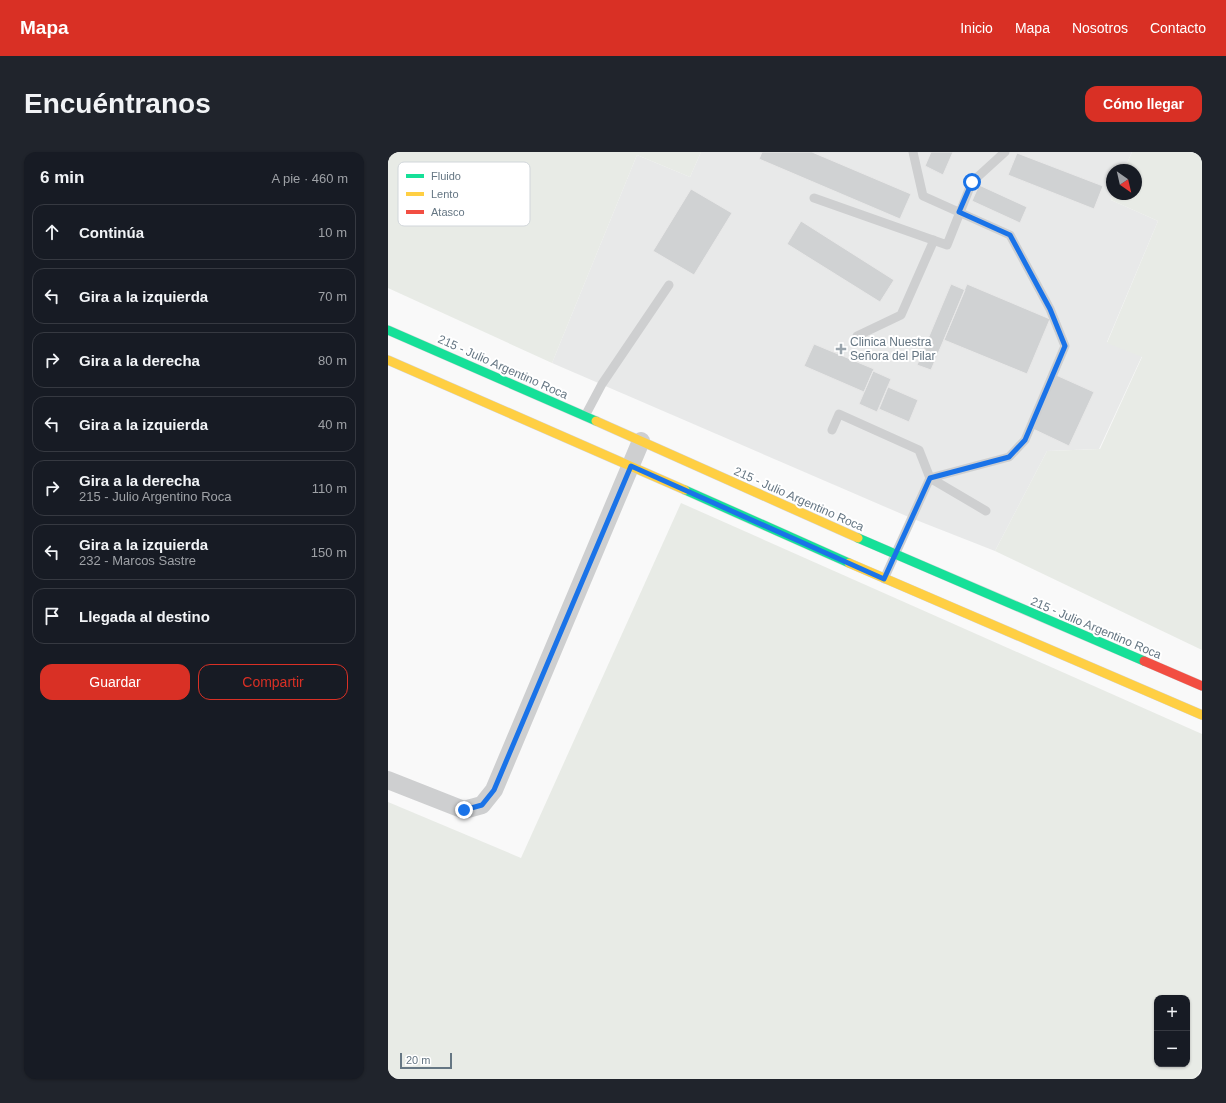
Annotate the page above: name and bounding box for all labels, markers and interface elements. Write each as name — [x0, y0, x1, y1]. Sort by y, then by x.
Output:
text: Mapa — [20, 17, 69, 38]
text: Inicio — [960, 20, 993, 36]
text: Mapa — [1015, 20, 1050, 36]
text: Nosotros — [1072, 20, 1128, 36]
text: Contacto — [1150, 20, 1206, 36]
button: Cómo llegar — [1085, 86, 1202, 122]
text: Encuéntranos — [24, 88, 211, 119]
legend — [398, 162, 530, 226]
north arrow — [1106, 164, 1142, 200]
text: 6 min — [40, 168, 84, 187]
text: Fluido — [431, 170, 461, 182]
text: A pie · 460 m — [271, 171, 348, 186]
route start — [963, 173, 981, 191]
text: Lento — [431, 188, 459, 200]
text: Atasco — [431, 206, 465, 218]
icon: ahead — [41, 221, 63, 243]
text: Continúa — [79, 224, 144, 241]
text: 10 m — [318, 225, 347, 240]
icon: left — [41, 285, 63, 307]
text: Gira a la izquierda — [79, 288, 208, 305]
text: 70 m — [318, 289, 347, 304]
street label: 215 - Julio Argentino Roca — [436, 332, 570, 402]
place label: Clinica Nuestra Señora del Pilar — [850, 335, 935, 363]
marker: Clinica Nuestra Señora del Pilar — [835, 343, 847, 355]
icon: right — [41, 349, 63, 371]
text: Gira a la derecha — [79, 352, 200, 369]
text: 80 m — [318, 353, 347, 368]
icon: left — [41, 413, 63, 435]
text: Gira a la izquierda — [79, 416, 208, 433]
text: 40 m — [318, 417, 347, 432]
street label: 215 - Julio Argentino Roca — [732, 464, 866, 534]
text: Gira a la derecha — [79, 472, 200, 489]
icon: right — [41, 477, 63, 499]
text: 110 m — [312, 481, 347, 496]
text: 215 - Julio Argentino Roca — [79, 489, 231, 504]
text: Gira a la izquierda — [79, 536, 208, 553]
icon: left — [41, 541, 63, 563]
text: 150 m — [311, 545, 347, 560]
text: 232 - Marcos Sastre — [79, 553, 196, 568]
street label: 215 - Julio Argentino Roca — [1028, 594, 1164, 662]
icon: arrive — [41, 605, 63, 627]
text: Llegada al destino — [79, 608, 210, 625]
button: Guardar — [40, 664, 190, 700]
button: Compartir — [198, 664, 348, 700]
route end — [455, 801, 473, 819]
map controls — [1154, 995, 1190, 1067]
button: + — [1154, 995, 1190, 1031]
button: − — [1154, 1031, 1190, 1067]
scale bar — [400, 1051, 452, 1070]
text: 20 m — [406, 1054, 430, 1066]

